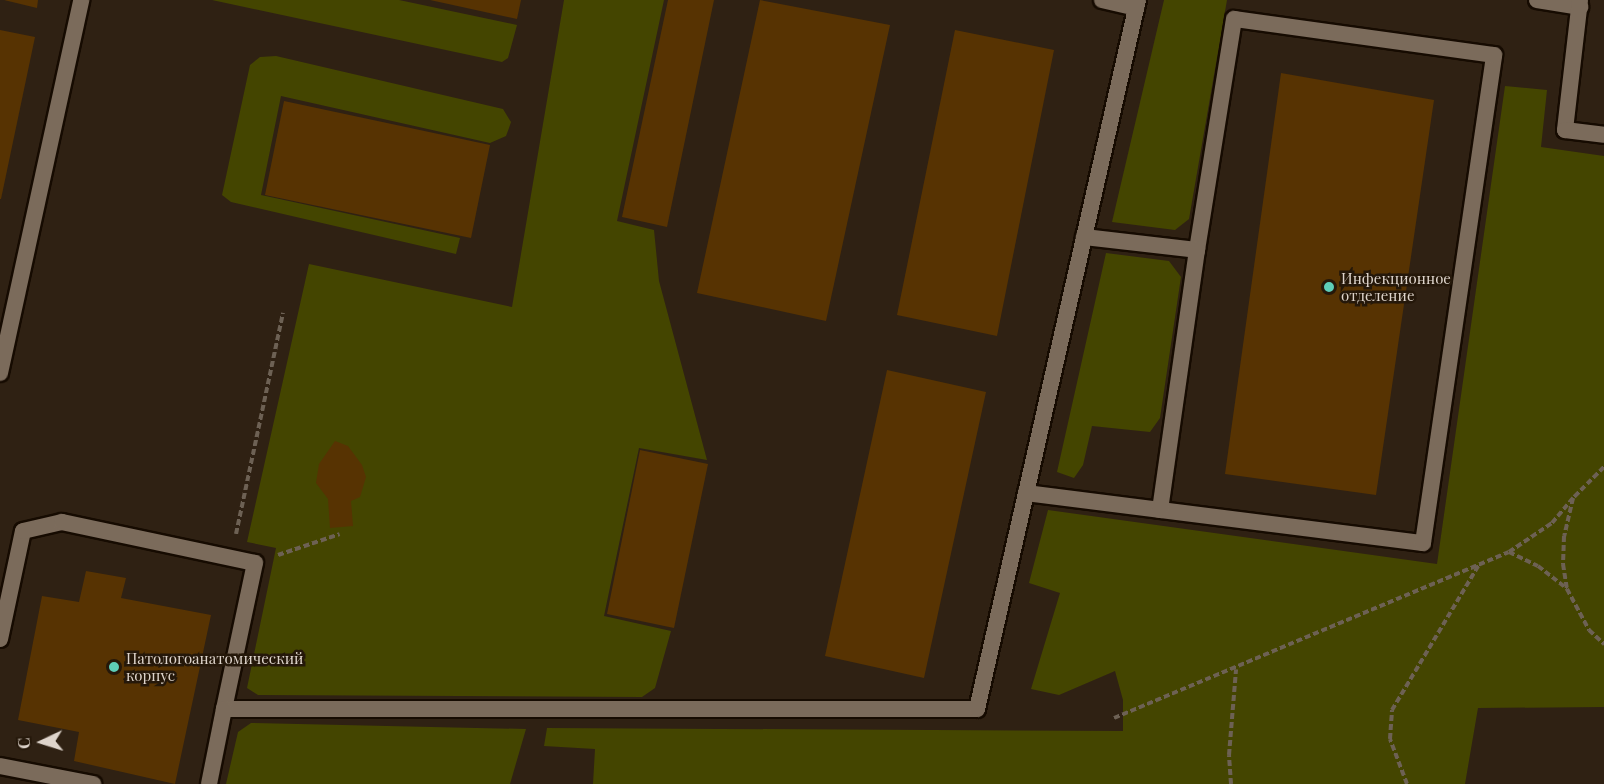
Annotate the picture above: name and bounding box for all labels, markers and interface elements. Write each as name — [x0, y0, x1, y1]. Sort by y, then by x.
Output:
place label: Инфекционное отделение — [1341, 269, 1451, 304]
marker: Инфекционное отделение — [1322, 280, 1336, 294]
place label: Патологоанатомический корпус — [126, 649, 303, 684]
marker: Патологоанатомический корпус — [107, 660, 121, 674]
north arrow — [12, 712, 72, 772]
text: С — [13, 737, 34, 750]

